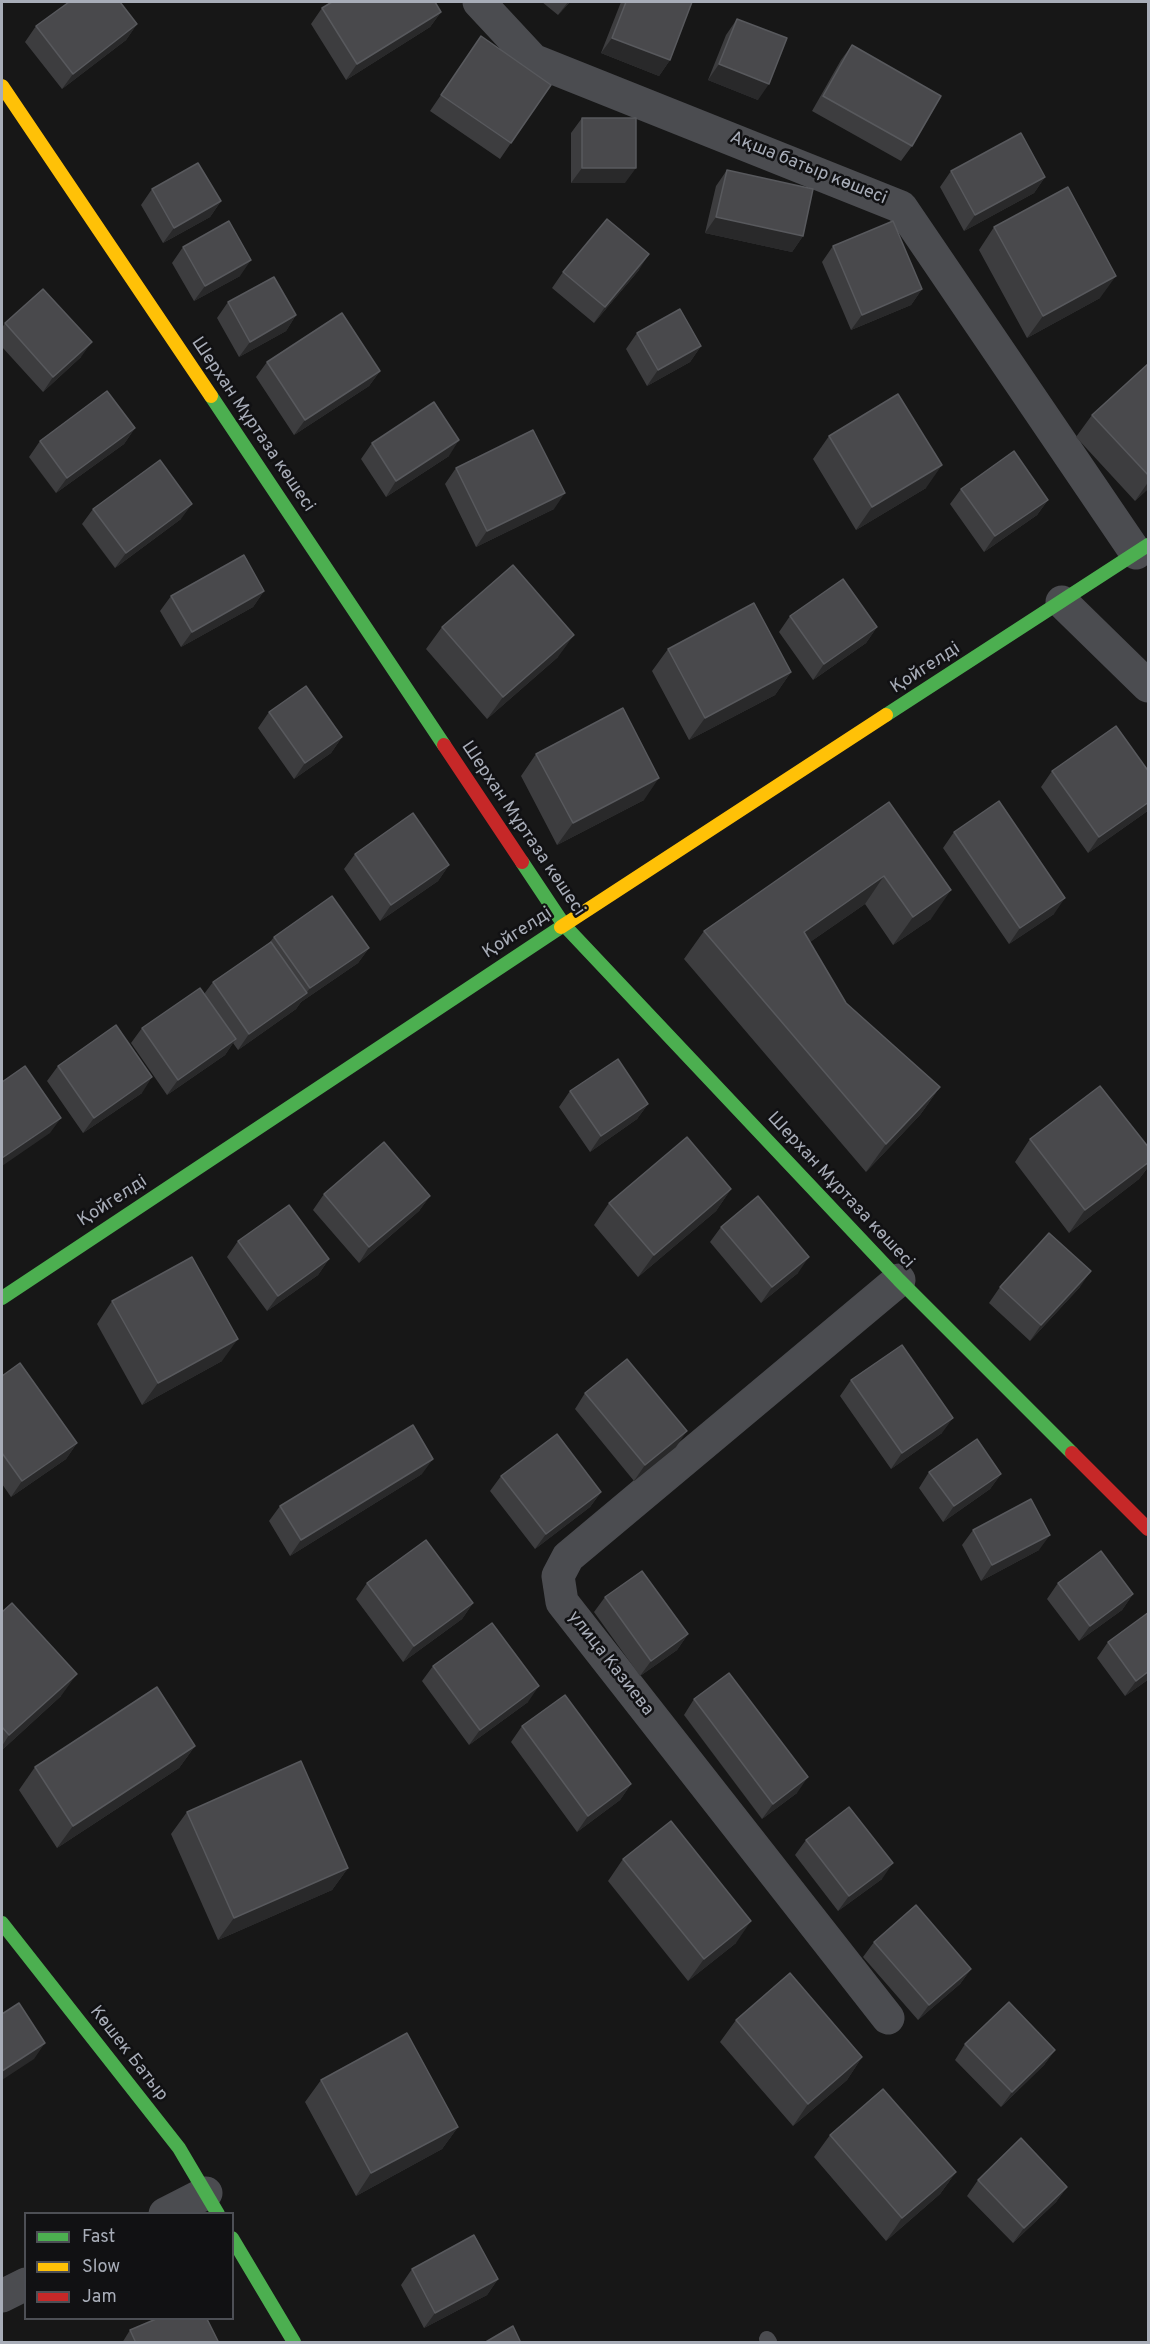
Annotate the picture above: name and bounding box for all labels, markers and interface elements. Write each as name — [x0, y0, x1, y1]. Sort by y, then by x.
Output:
street label: Ақша батыр көшесі — [726, 128, 890, 210]
street label: Шерхан Мұртаза көшесі — [185, 334, 319, 516]
street label: Қойгелді — [887, 639, 965, 699]
street label: Шерхан Мұртаза көшесі — [455, 738, 589, 920]
street label: Қойгелді — [479, 904, 557, 964]
street label: Шерхан Мұртаза көшесі — [762, 1108, 918, 1274]
street label: Қойгелді — [74, 1172, 152, 1232]
street label: улица Казиева — [562, 1607, 658, 1721]
street label: Көшек Батыр — [84, 2002, 172, 2106]
legend — [24, 2212, 234, 2320]
text: Fast — [82, 2226, 115, 2249]
text: Slow — [82, 2256, 120, 2279]
text: Jam — [82, 2286, 117, 2309]

